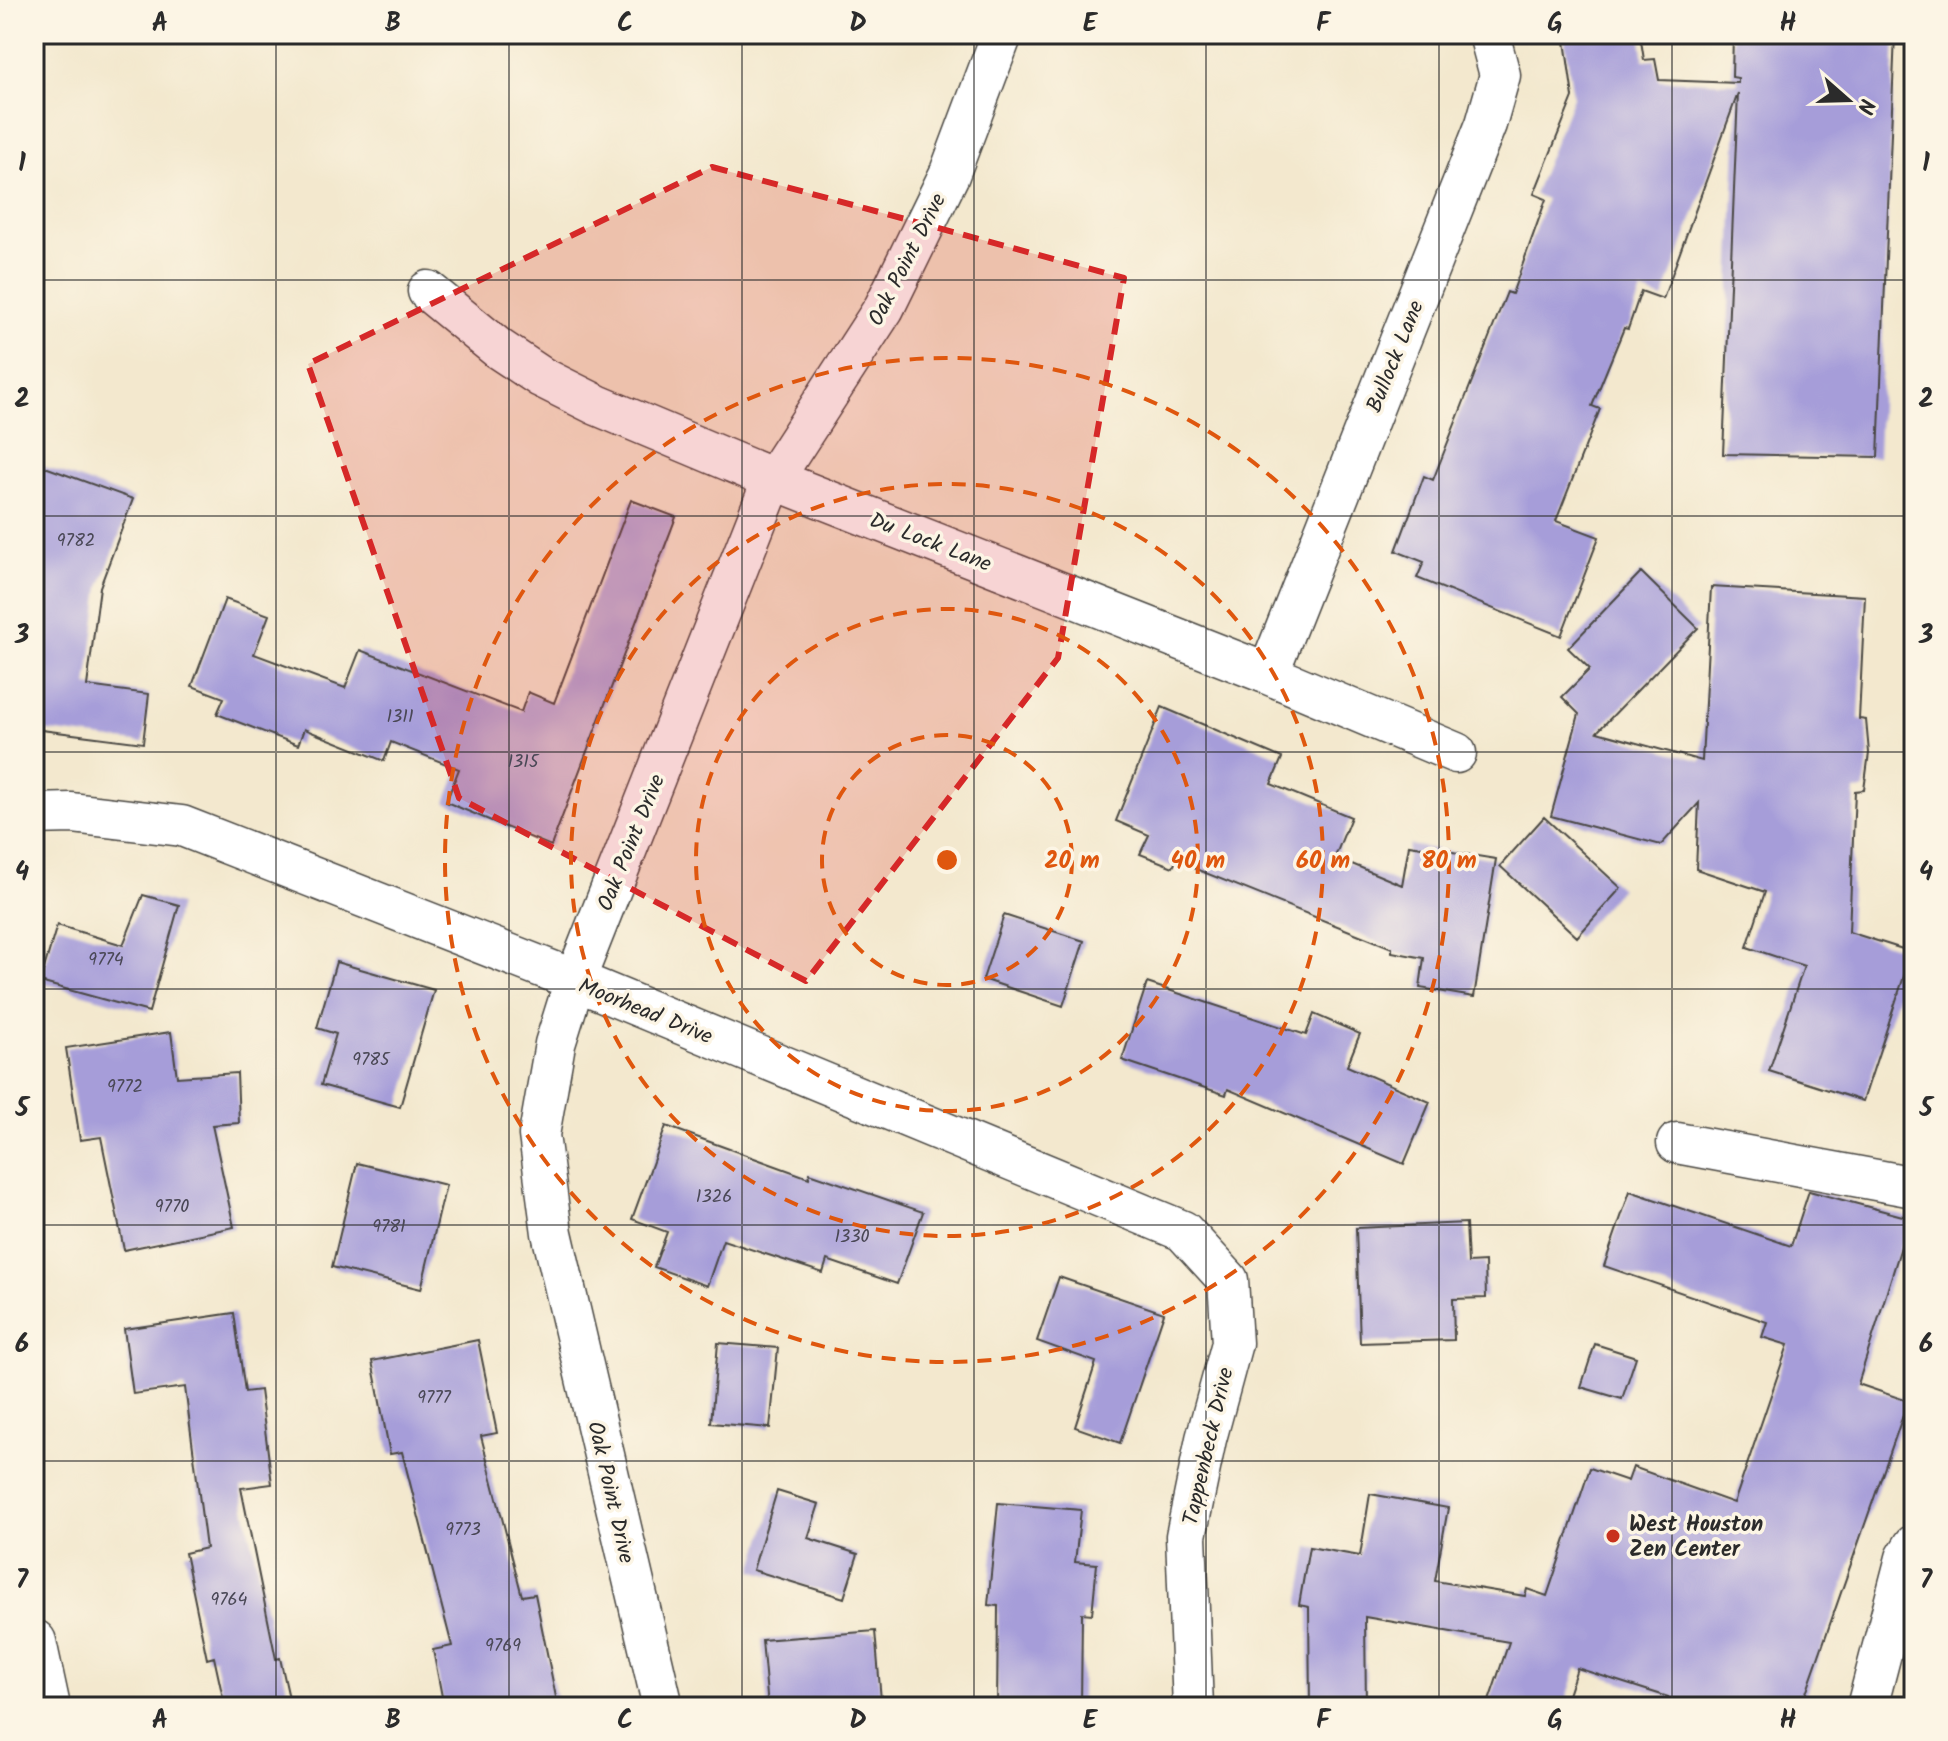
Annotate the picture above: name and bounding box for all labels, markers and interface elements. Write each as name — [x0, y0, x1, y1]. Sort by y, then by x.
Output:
text: A — [152, 3, 168, 45]
text: B — [385, 3, 401, 45]
text: C — [617, 3, 633, 45]
text: D — [849, 3, 867, 45]
text: E — [1083, 3, 1099, 45]
text: F — [1316, 3, 1332, 45]
text: G — [1547, 3, 1563, 45]
text: H — [1780, 3, 1797, 45]
north arrow — [1808, 60, 1888, 140]
text: N — [1846, 93, 1883, 119]
text: 1 — [18, 143, 26, 185]
text: 1 — [1922, 143, 1930, 185]
street label: Oak Point Drive — [860, 187, 957, 333]
street label: Bullock Lane — [1358, 295, 1435, 418]
text: 2 — [14, 379, 30, 421]
text: 2 — [1918, 379, 1934, 421]
street label: Du Lock Lane — [864, 504, 996, 583]
house number: 9782 — [57, 527, 95, 556]
text: 3 — [14, 615, 29, 657]
text: 3 — [1918, 615, 1933, 657]
house number: 1311 — [386, 703, 414, 732]
house number: 1315 — [507, 748, 540, 777]
street label: Oak Point Drive — [589, 769, 676, 917]
text: 20 m — [1044, 842, 1100, 881]
text: 40 m — [1171, 842, 1225, 881]
text: 60 m — [1296, 842, 1350, 881]
text: 80 m — [1421, 842, 1477, 881]
centre of rings — [933, 846, 961, 874]
text: 4 — [15, 852, 29, 894]
text: 4 — [1919, 852, 1933, 894]
house number: 9774 — [88, 946, 124, 975]
street label: Moorhead Drive — [573, 969, 718, 1055]
house number: 9785 — [352, 1046, 391, 1075]
house number: 9772 — [107, 1073, 143, 1102]
text: 5 — [14, 1088, 30, 1130]
text: 5 — [1918, 1088, 1934, 1130]
house number: 1326 — [696, 1183, 732, 1212]
house number: 9770 — [155, 1193, 189, 1222]
house number: 9781 — [372, 1213, 406, 1242]
house number: 1330 — [834, 1223, 870, 1252]
text: 6 — [15, 1324, 29, 1366]
text: 6 — [1919, 1324, 1933, 1366]
street label: Tappenbeck Drive — [1174, 1364, 1245, 1529]
house number: 9777 — [417, 1384, 452, 1413]
street label: Oak Point Drive — [576, 1418, 643, 1567]
place label: West Houston Zen Center — [1629, 1508, 1763, 1568]
house number: 9773 — [445, 1516, 481, 1545]
marker: West Houston Zen Center — [1604, 1527, 1622, 1545]
text: 7 — [16, 1560, 29, 1602]
text: 7 — [1920, 1560, 1933, 1602]
house number: 9764 — [210, 1586, 248, 1615]
house number: 9769 — [485, 1632, 521, 1661]
text: A — [152, 1700, 168, 1741]
text: B — [385, 1700, 401, 1741]
text: C — [617, 1700, 633, 1741]
text: D — [849, 1700, 867, 1741]
text: E — [1083, 1700, 1099, 1741]
text: F — [1316, 1700, 1332, 1741]
text: G — [1547, 1700, 1563, 1741]
text: H — [1780, 1700, 1797, 1741]

